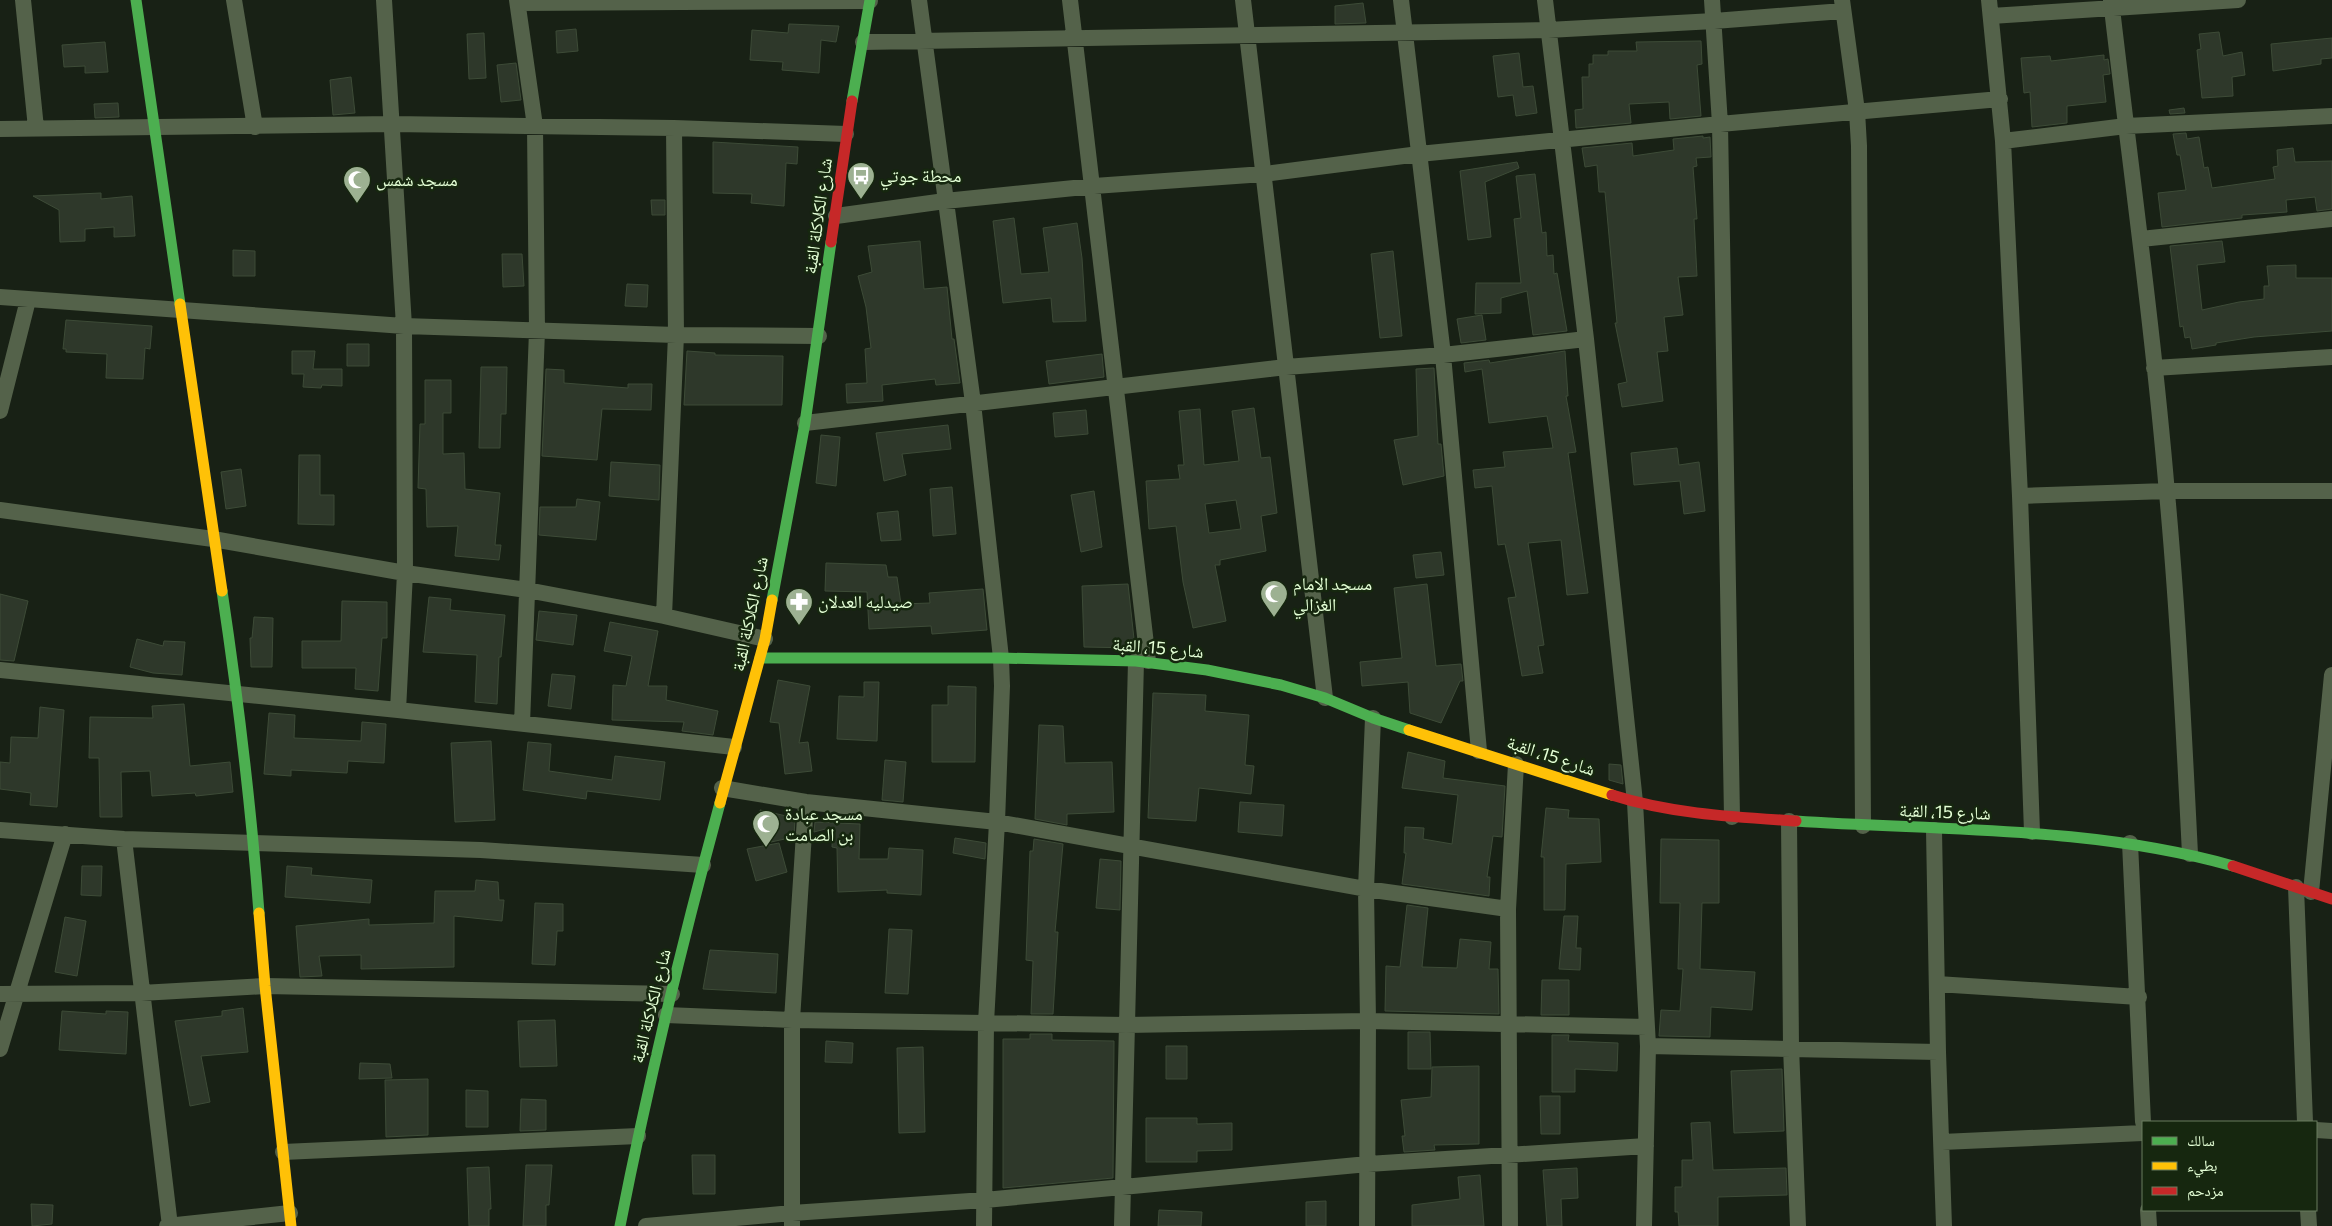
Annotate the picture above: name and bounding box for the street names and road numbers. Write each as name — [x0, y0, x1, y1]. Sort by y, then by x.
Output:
street label: شارع الكلاكلة القبة — [798, 156, 837, 275]
street label: شارع الكلاكلة القبة — [726, 554, 773, 673]
street label: شارع 15، القبة — [1111, 632, 1205, 663]
street label: شارع 15، القبة — [1504, 730, 1598, 781]
street label: شارع 15، القبة — [1899, 798, 1991, 825]
street label: شارع الكلاكلة القبة — [625, 946, 676, 1065]

